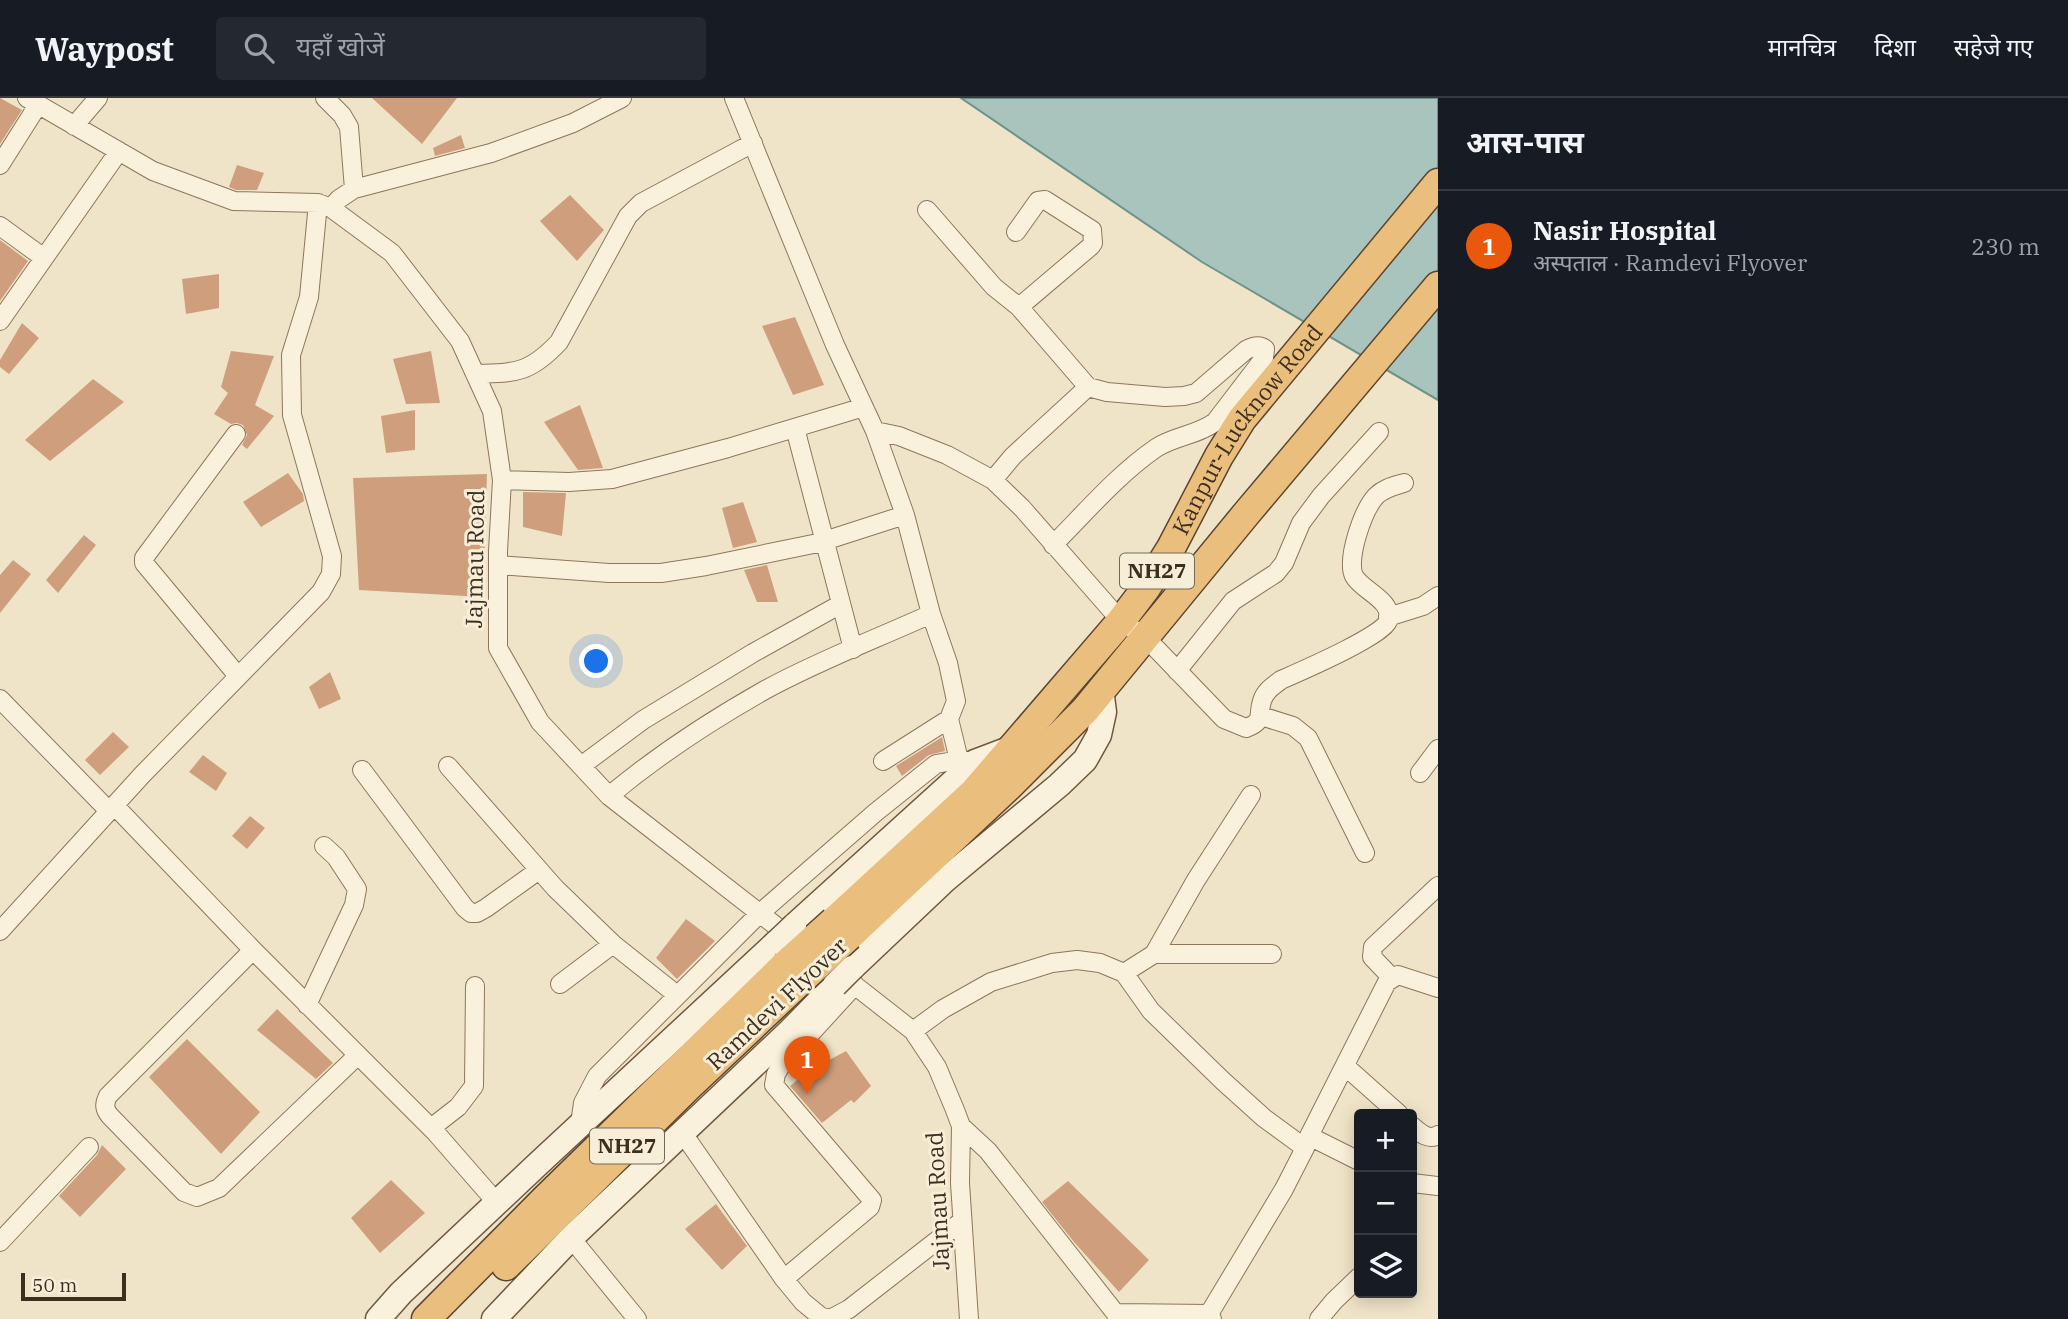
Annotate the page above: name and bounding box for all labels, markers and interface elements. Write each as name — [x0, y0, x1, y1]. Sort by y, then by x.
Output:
search box — [216, 17, 706, 80]
text: Waypost — [35, 27, 174, 70]
icon: search — [240, 29, 278, 67]
text: यहाँ खोजें — [296, 29, 385, 63]
text: मानचित्र — [1768, 31, 1836, 63]
text: दिशा — [1874, 31, 1916, 63]
text: सहेजे गए — [1954, 31, 2033, 63]
text: आस-पास — [1466, 122, 1584, 161]
text: Nasir Hospital — [1533, 213, 1717, 247]
text: 1 — [1482, 231, 1496, 261]
text: 230 m — [1971, 231, 2040, 261]
text: अस्पताल · Ramdevi Flyover — [1533, 247, 1807, 277]
street label: Kanpur-Lucknow Road — [1165, 317, 1329, 539]
street label: Jajmau Road — [458, 489, 490, 629]
road number: NH27 — [1120, 554, 1194, 588]
your location — [579, 644, 613, 678]
street label: Ramdevi Flyover — [700, 930, 853, 1076]
pin: 1 — [784, 1036, 830, 1094]
map controls — [1354, 1109, 1417, 1298]
button: + — [1354, 1109, 1417, 1172]
road number: NH27 — [590, 1128, 664, 1164]
street label: Jajmau Road — [918, 1131, 956, 1271]
button: − — [1354, 1172, 1417, 1235]
button: layers — [1354, 1235, 1417, 1298]
scale bar — [21, 1270, 126, 1302]
text: 50 m — [32, 1273, 77, 1297]

